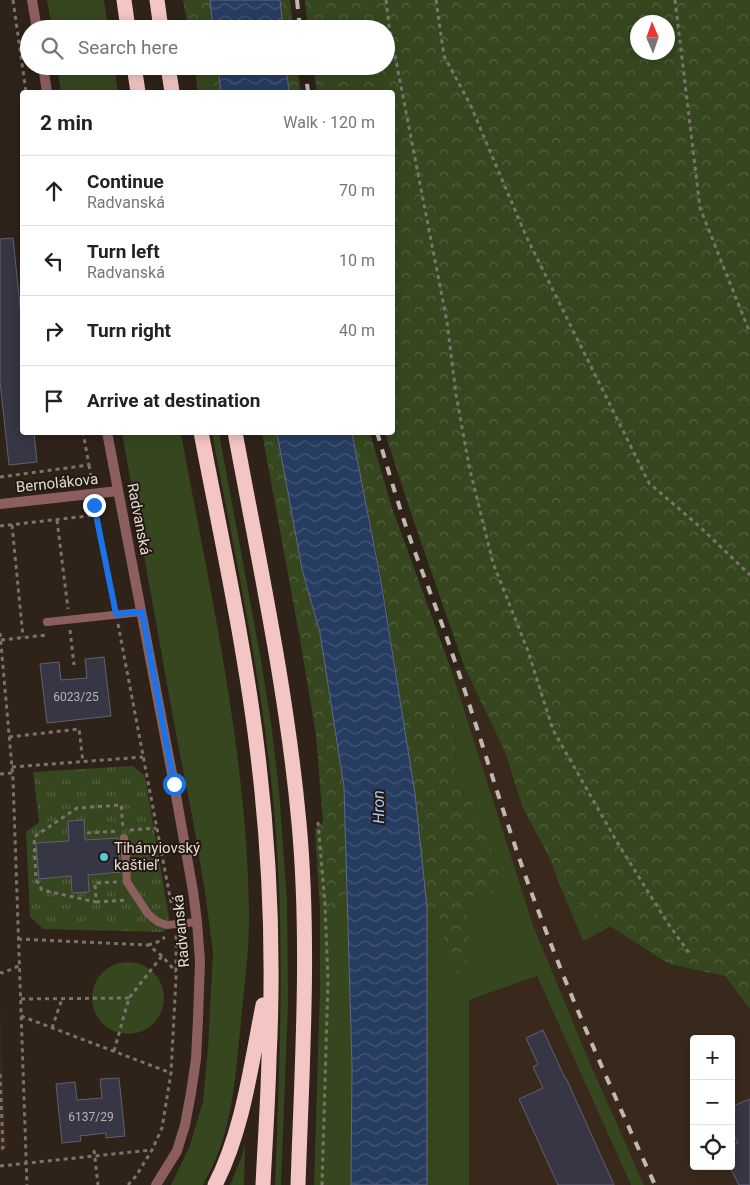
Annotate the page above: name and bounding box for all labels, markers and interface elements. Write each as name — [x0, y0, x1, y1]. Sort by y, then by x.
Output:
north arrow — [630, 15, 675, 60]
search box — [20, 20, 395, 75]
icon: search — [38, 34, 66, 62]
text: Search here — [78, 36, 178, 59]
text: 2 min — [40, 111, 93, 135]
text: Walk · 120 m — [283, 113, 375, 132]
text: Continue — [87, 170, 164, 193]
icon: ahead — [40, 177, 68, 205]
text: 70 m — [339, 181, 375, 200]
text: Radvanská — [87, 193, 165, 212]
text: Turn left — [87, 240, 160, 263]
icon: left — [40, 247, 68, 275]
text: 10 m — [339, 251, 375, 270]
text: Radvanská — [87, 263, 165, 282]
icon: right — [40, 317, 68, 345]
text: Turn right — [87, 319, 171, 342]
text: 40 m — [339, 321, 375, 340]
icon: arrive — [40, 387, 68, 415]
text: Arrive at destination — [87, 389, 260, 412]
street label: Bernolákova — [15, 470, 99, 496]
street label: Radvanská — [123, 481, 155, 557]
route end — [83, 494, 106, 517]
house number: 6023/25 — [53, 690, 99, 704]
route start — [163, 773, 186, 796]
water label: Hron — [369, 790, 388, 824]
place label: Tihányiovský kaštieľ — [114, 839, 200, 874]
marker: Tihányiovský kaštieľ — [98, 851, 110, 863]
street label: Radvanská — [169, 894, 193, 968]
map controls — [690, 1035, 735, 1170]
button: + — [690, 1035, 735, 1080]
button: − — [690, 1080, 735, 1125]
house number: 6137/29 — [68, 1110, 114, 1124]
button: locate — [690, 1125, 735, 1170]

